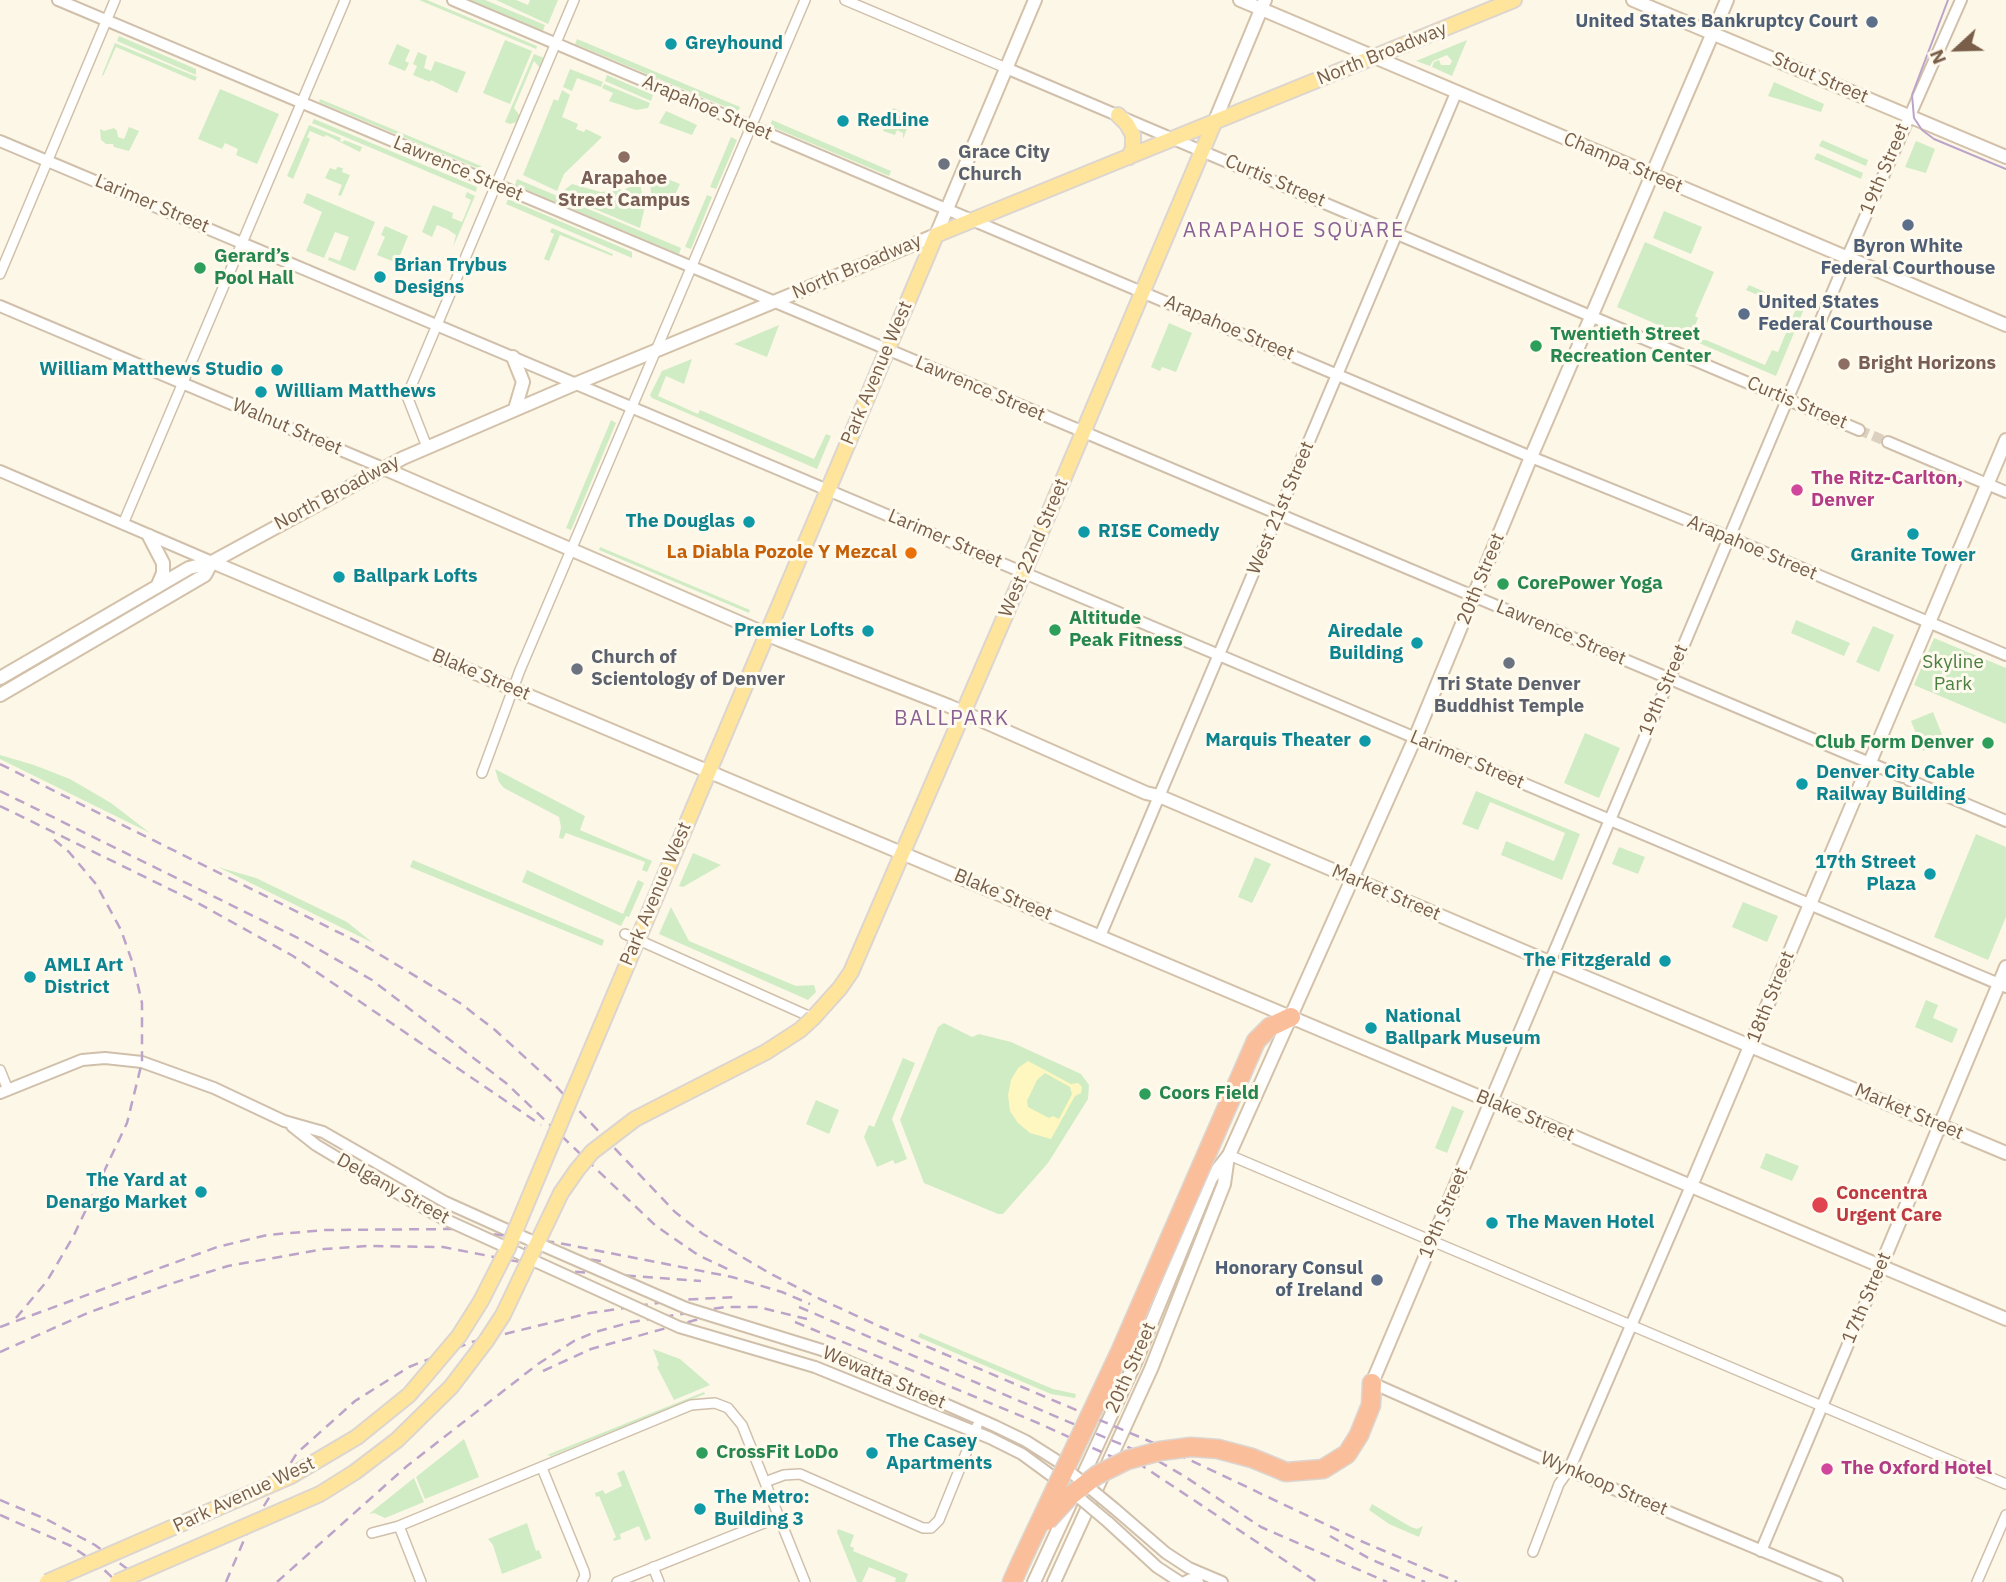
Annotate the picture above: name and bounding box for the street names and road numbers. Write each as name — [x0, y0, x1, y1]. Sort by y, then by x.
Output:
street label: North Broadway — [1314, 18, 1450, 90]
street label: Stout Street — [1768, 48, 1872, 108]
street label: Arapahoe Street — [639, 70, 775, 146]
street label: 19th Street — [1856, 120, 1914, 218]
street label: Champa Street — [1560, 128, 1686, 198]
street label: Lawrence Street — [390, 131, 526, 207]
street label: Curtis Street — [1221, 150, 1329, 212]
street label: Larimer Street — [91, 170, 213, 238]
street label: North Broadway — [789, 230, 925, 304]
street label: Arapahoe Street — [1161, 290, 1297, 366]
street label: Park Avenue West — [836, 298, 918, 448]
street label: Lawrence Street — [912, 351, 1048, 427]
street label: Curtis Street — [1743, 372, 1851, 434]
street label: Walnut Street — [229, 394, 345, 460]
street label: West 21st Street — [1243, 438, 1319, 578]
street label: North Broadway — [271, 451, 403, 535]
street label: West 22nd Street — [994, 475, 1074, 621]
street label: Larimer Street — [884, 505, 1006, 573]
street label: Arapahoe Street — [1684, 510, 1820, 586]
street label: 20th Street — [1452, 530, 1510, 628]
street label: Lawrence Street — [1493, 595, 1629, 671]
street label: 19th Street — [1635, 641, 1693, 739]
street label: Blake Street — [428, 644, 534, 706]
street label: Larimer Street — [1406, 726, 1528, 794]
street label: Park Avenue West — [615, 819, 697, 969]
street label: Market Street — [1328, 860, 1444, 926]
street label: Blake Street — [950, 864, 1056, 926]
street label: 18th Street — [1742, 948, 1800, 1046]
street label: Market Street — [1851, 1079, 1967, 1145]
street label: Blake Street — [1472, 1085, 1578, 1147]
street label: Delgany Street — [333, 1149, 453, 1229]
street label: 19th Street — [1415, 1164, 1473, 1262]
street label: 17th Street — [1838, 1249, 1896, 1347]
street label: 20th Street — [1101, 1319, 1161, 1417]
street label: Wewatta Street — [819, 1342, 949, 1414]
street label: Wynkoop Street — [1537, 1447, 1671, 1521]
street label: Park Avenue West — [170, 1452, 318, 1538]

